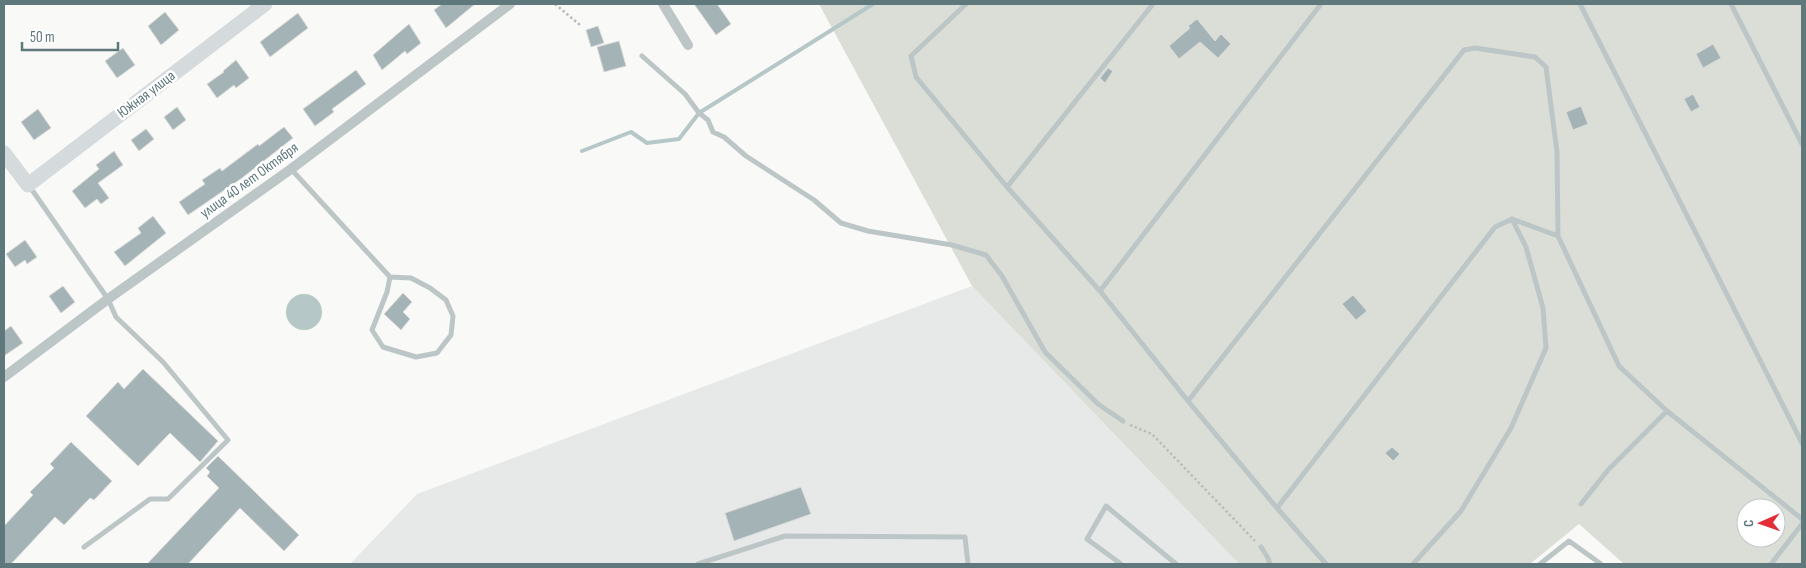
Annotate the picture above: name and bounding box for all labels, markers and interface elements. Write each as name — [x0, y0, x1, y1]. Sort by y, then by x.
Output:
scale bar — [22, 20, 119, 52]
text: 50 m — [30, 28, 55, 47]
street label: Южная улица — [114, 66, 179, 122]
street label: улица 40 лет Октября — [196, 138, 302, 223]
north arrow — [1736, 498, 1786, 548]
text: С — [1740, 520, 1757, 527]

